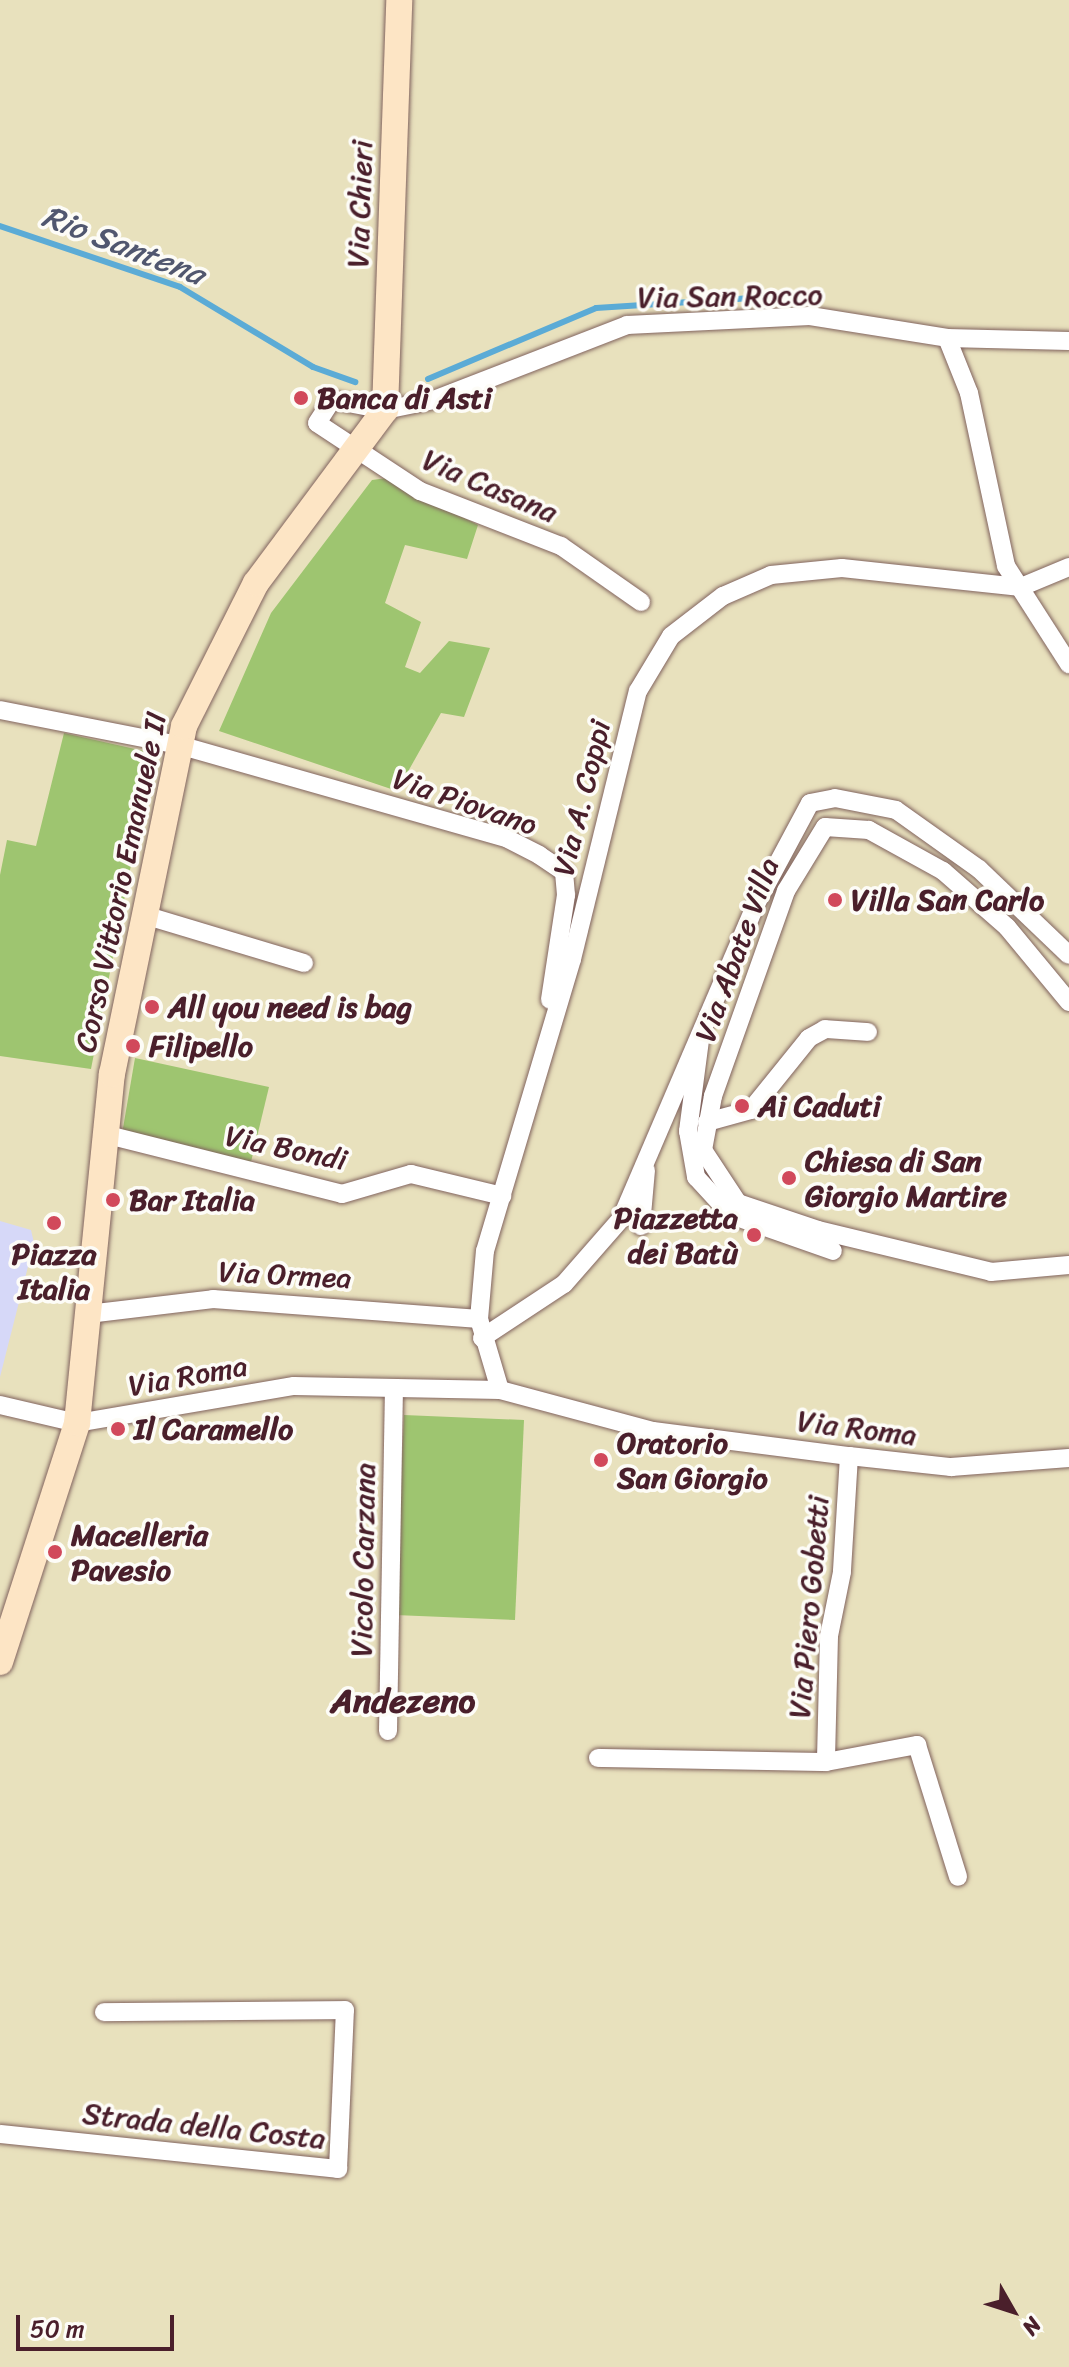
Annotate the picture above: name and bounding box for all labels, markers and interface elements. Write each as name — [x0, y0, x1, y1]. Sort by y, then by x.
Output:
street label: Via Chieri — [340, 140, 380, 268]
water label: Rio Santena — [37, 198, 209, 294]
street label: Via San Rocco — [637, 276, 823, 316]
place label: Banca di Asti — [317, 380, 492, 416]
marker: Banca di Asti — [292, 389, 310, 407]
street label: Via Casana — [417, 442, 563, 530]
street label: Corso Vittorio Emanuele II — [67, 708, 175, 1056]
street label: Via A. Coppi — [545, 716, 619, 880]
street label: Via Piovano — [388, 760, 542, 844]
street label: Via Abate Villa — [687, 852, 787, 1048]
place label: Villa San Carlo — [851, 882, 1045, 918]
marker: Villa San Carlo — [826, 891, 844, 909]
place label: All you need is bag — [168, 989, 414, 1025]
marker: All you need is bag — [143, 998, 161, 1016]
place label: Filipello — [149, 1028, 253, 1064]
marker: Filipello — [124, 1037, 142, 1055]
place label: Ai Caduti — [758, 1088, 881, 1124]
marker: Ai Caduti — [733, 1097, 751, 1115]
street label: Via Bondi — [222, 1118, 350, 1178]
place label: Chiesa di San Giorgio Martire — [805, 1143, 1006, 1214]
marker: Chiesa di San Giorgio Martire — [780, 1169, 798, 1187]
place label: Bar Italia — [129, 1182, 255, 1218]
marker: Bar Italia — [104, 1191, 122, 1209]
place label: Piazzetta dei Batù — [614, 1200, 738, 1270]
marker: Piazza Italia — [45, 1214, 63, 1232]
marker: Piazzetta dei Batù — [745, 1226, 763, 1244]
place label: Piazza Italia — [11, 1236, 97, 1306]
street label: Via Ormea — [217, 1254, 353, 1296]
street label: Via Roma — [126, 1348, 250, 1404]
street label: Via Roma — [795, 1403, 919, 1453]
place label: Il Caramello — [134, 1411, 293, 1447]
marker: Il Caramello — [109, 1420, 127, 1438]
place label: Oratorio San Giorgio — [617, 1425, 768, 1496]
marker: Oratorio San Giorgio — [592, 1451, 610, 1469]
street label: Vicolo Carzana — [343, 1463, 383, 1657]
street label: Via Piero Gobetti — [781, 1494, 837, 1720]
place label: Macelleria Pavesio — [71, 1517, 208, 1588]
marker: Macelleria Pavesio — [46, 1543, 64, 1561]
district label: Andezeno — [331, 1682, 475, 1722]
street label: Strada della Costa — [80, 2095, 328, 2157]
north arrow — [973, 2271, 1053, 2351]
scale bar — [20, 2299, 178, 2349]
text: 50 m — [30, 2308, 85, 2350]
text: N — [1012, 2308, 1052, 2345]

